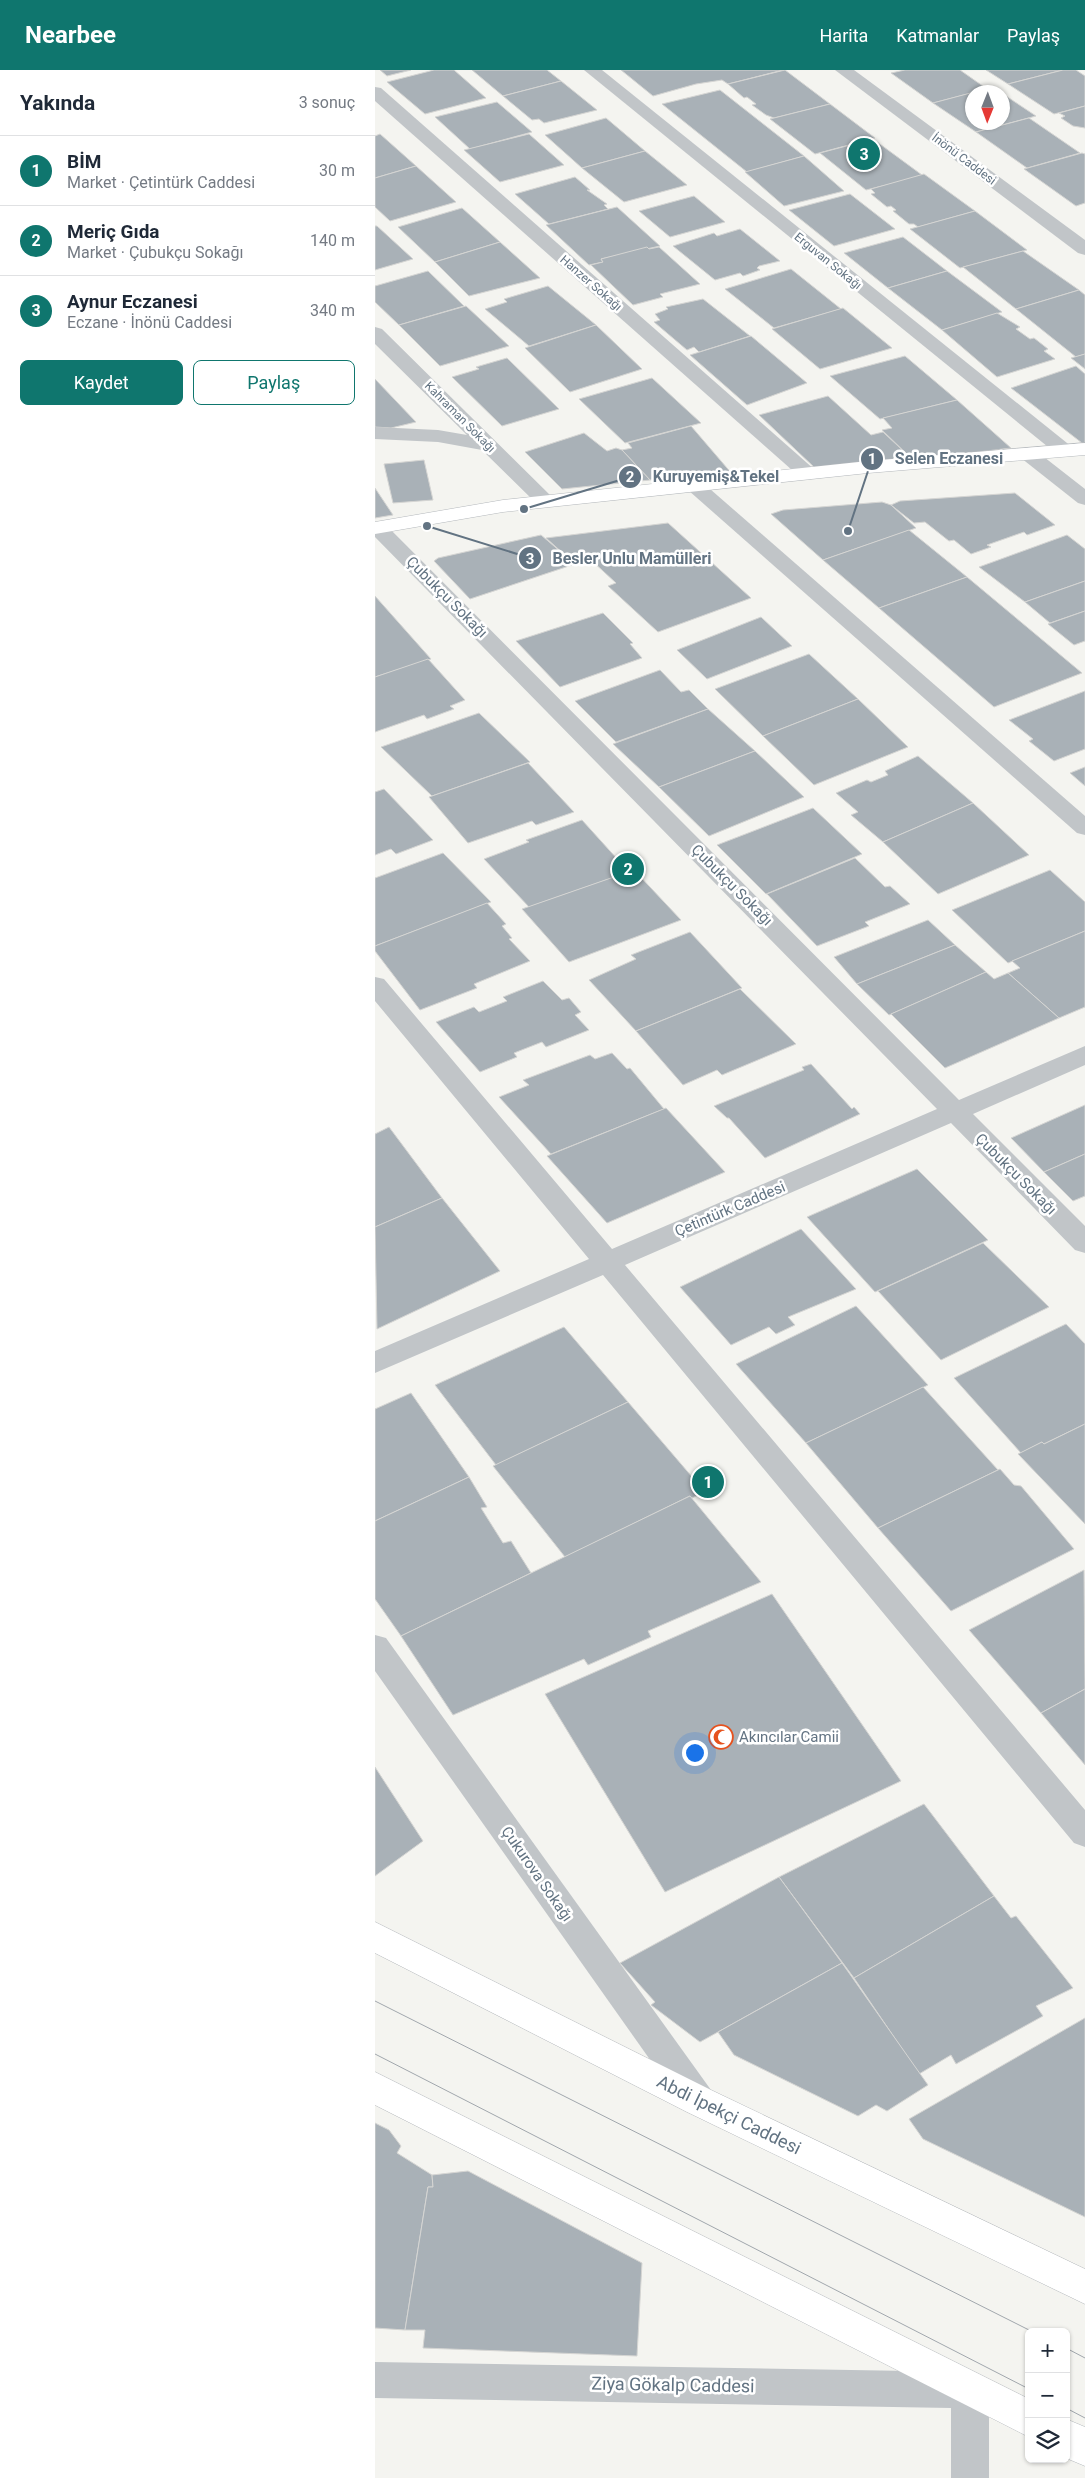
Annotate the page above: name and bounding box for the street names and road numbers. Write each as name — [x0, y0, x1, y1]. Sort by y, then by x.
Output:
street label: İnönü Caddesi — [929, 130, 999, 188]
street label: Erguvan Sokağı — [792, 230, 864, 292]
street label: Hanzer Sokağı — [557, 252, 625, 314]
street label: Kahraman Sokağı — [422, 379, 498, 455]
street label: Çubukçu Sokağı — [403, 553, 491, 641]
street label: Çubukçu Sokağı — [688, 841, 776, 929]
street label: Çubukçu Sokağı — [972, 1130, 1060, 1218]
street label: Çetintürk Caddesi — [672, 1178, 788, 1240]
street label: Çukurova Sokağı — [498, 1823, 576, 1925]
street label: Abdi İpekçi Caddesi — [654, 2071, 805, 2159]
street label: Ziya Gökalp Caddesi — [591, 2373, 755, 2396]

